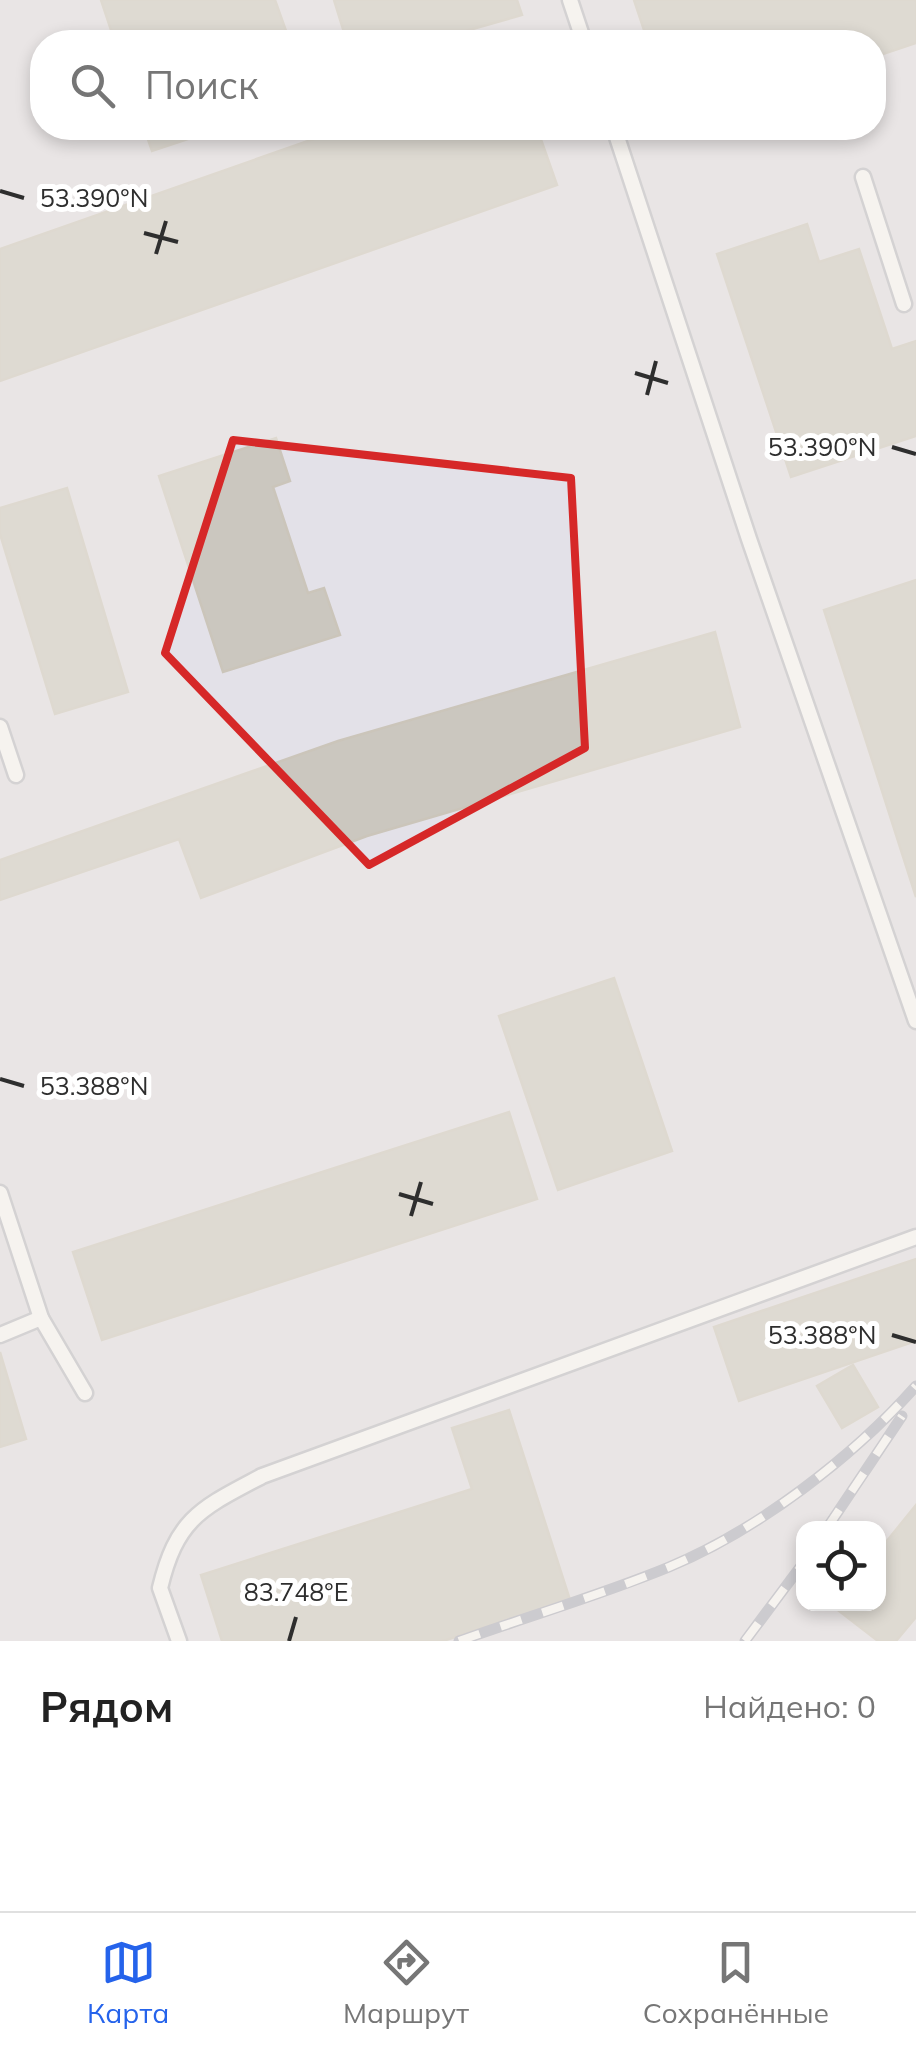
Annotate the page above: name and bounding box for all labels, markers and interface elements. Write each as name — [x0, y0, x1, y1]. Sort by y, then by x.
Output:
search box — [30, 30, 886, 140]
icon: search — [65, 58, 120, 113]
text: Поиск — [145, 61, 258, 109]
text: 53.390°N — [40, 182, 148, 213]
text: 53.390°N — [768, 431, 876, 462]
text: 53.388°N — [40, 1070, 148, 1101]
text: 53.388°N — [768, 1319, 876, 1350]
map controls — [796, 1521, 886, 1611]
button: locate — [796, 1521, 886, 1611]
text: 83.748°E — [244, 1576, 348, 1607]
text: Рядом — [40, 1680, 173, 1733]
text: Найдено: 0 — [703, 1686, 876, 1726]
tab: Карта — [87, 1935, 169, 2030]
tab: Маршрут — [343, 1935, 469, 2030]
tab: Сохранённые — [643, 1935, 829, 2030]

